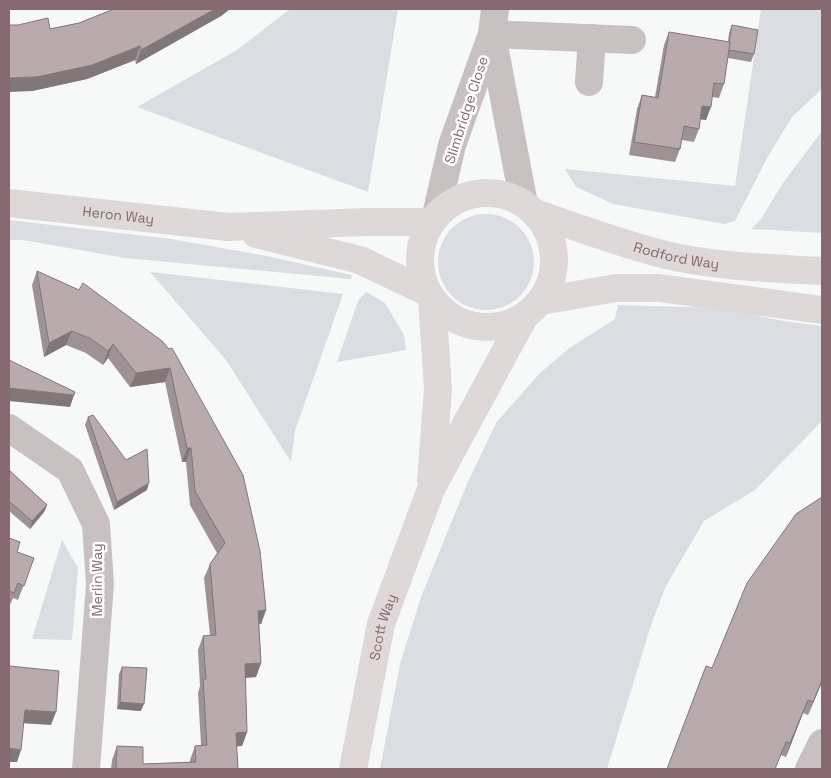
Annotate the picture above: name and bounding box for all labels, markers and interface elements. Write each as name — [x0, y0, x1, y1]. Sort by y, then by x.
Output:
street label: Slimbridge Close — [440, 54, 492, 166]
street label: Heron Way — [82, 202, 155, 228]
street label: Rodford Way — [631, 238, 720, 273]
street label: Merlin Way — [88, 543, 106, 617]
street label: Scott Way — [365, 591, 400, 662]

